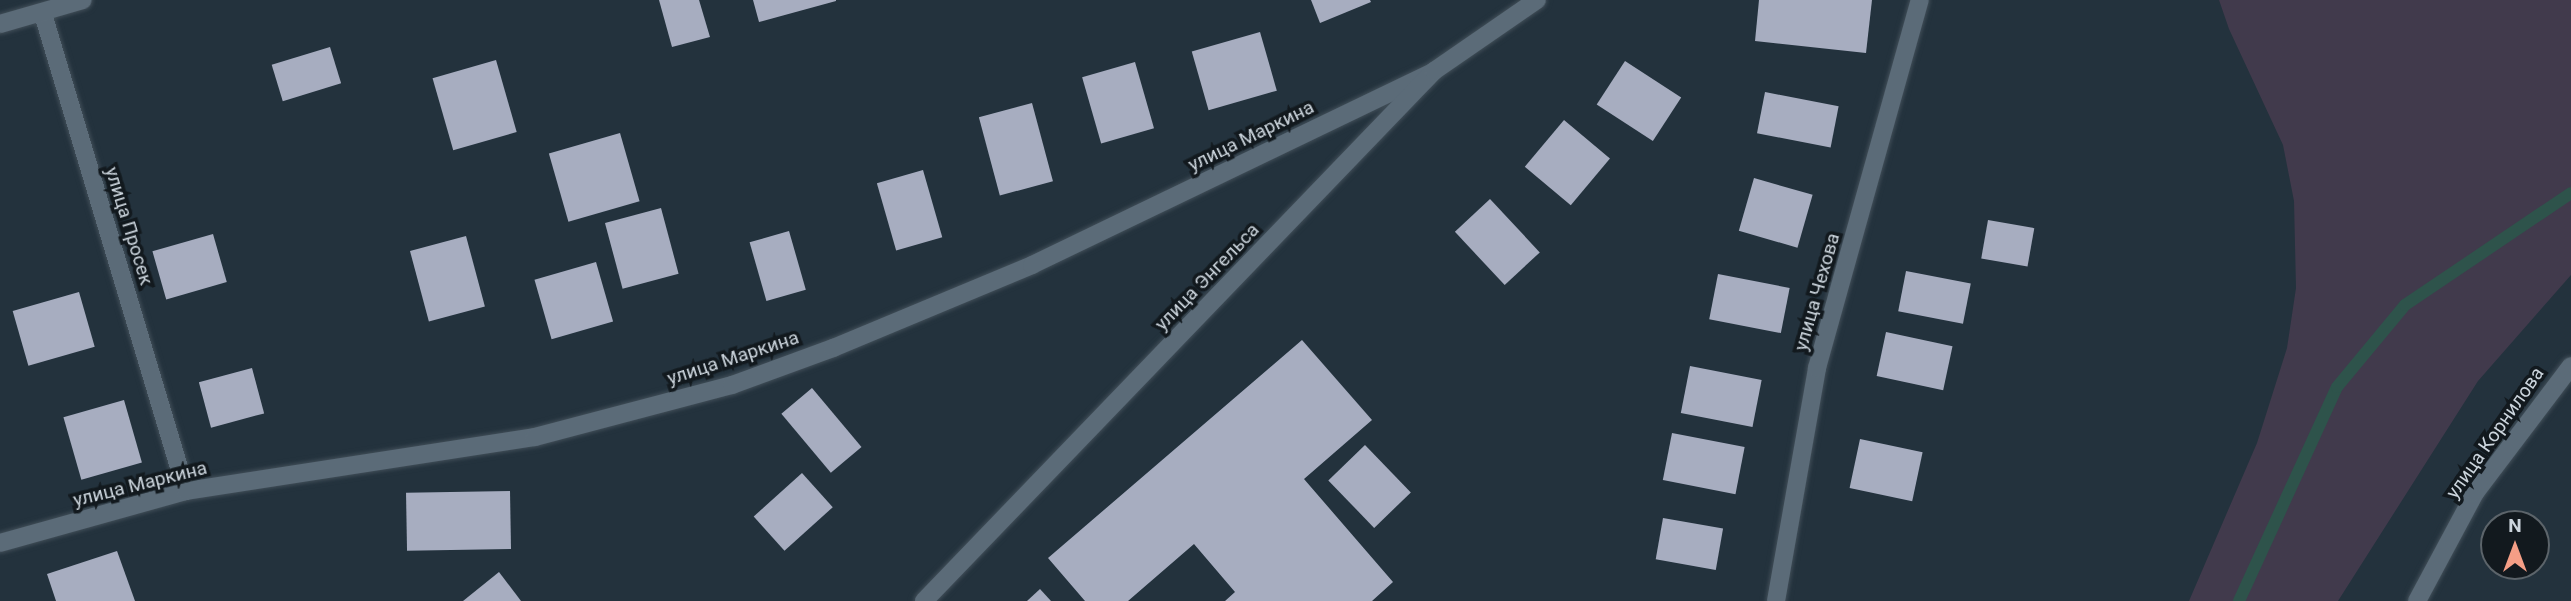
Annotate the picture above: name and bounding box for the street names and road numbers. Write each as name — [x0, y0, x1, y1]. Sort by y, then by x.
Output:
street label: улица Маркина — [1184, 96, 1318, 176]
street label: улица Просек — [100, 164, 158, 288]
street label: улица Энгельса — [1150, 219, 1264, 335]
street label: улица Чехова — [1789, 231, 1845, 353]
street label: улица Маркина — [664, 326, 802, 390]
street label: улица Корнилова — [2441, 363, 2549, 503]
street label: улица Маркина — [71, 456, 209, 512]

